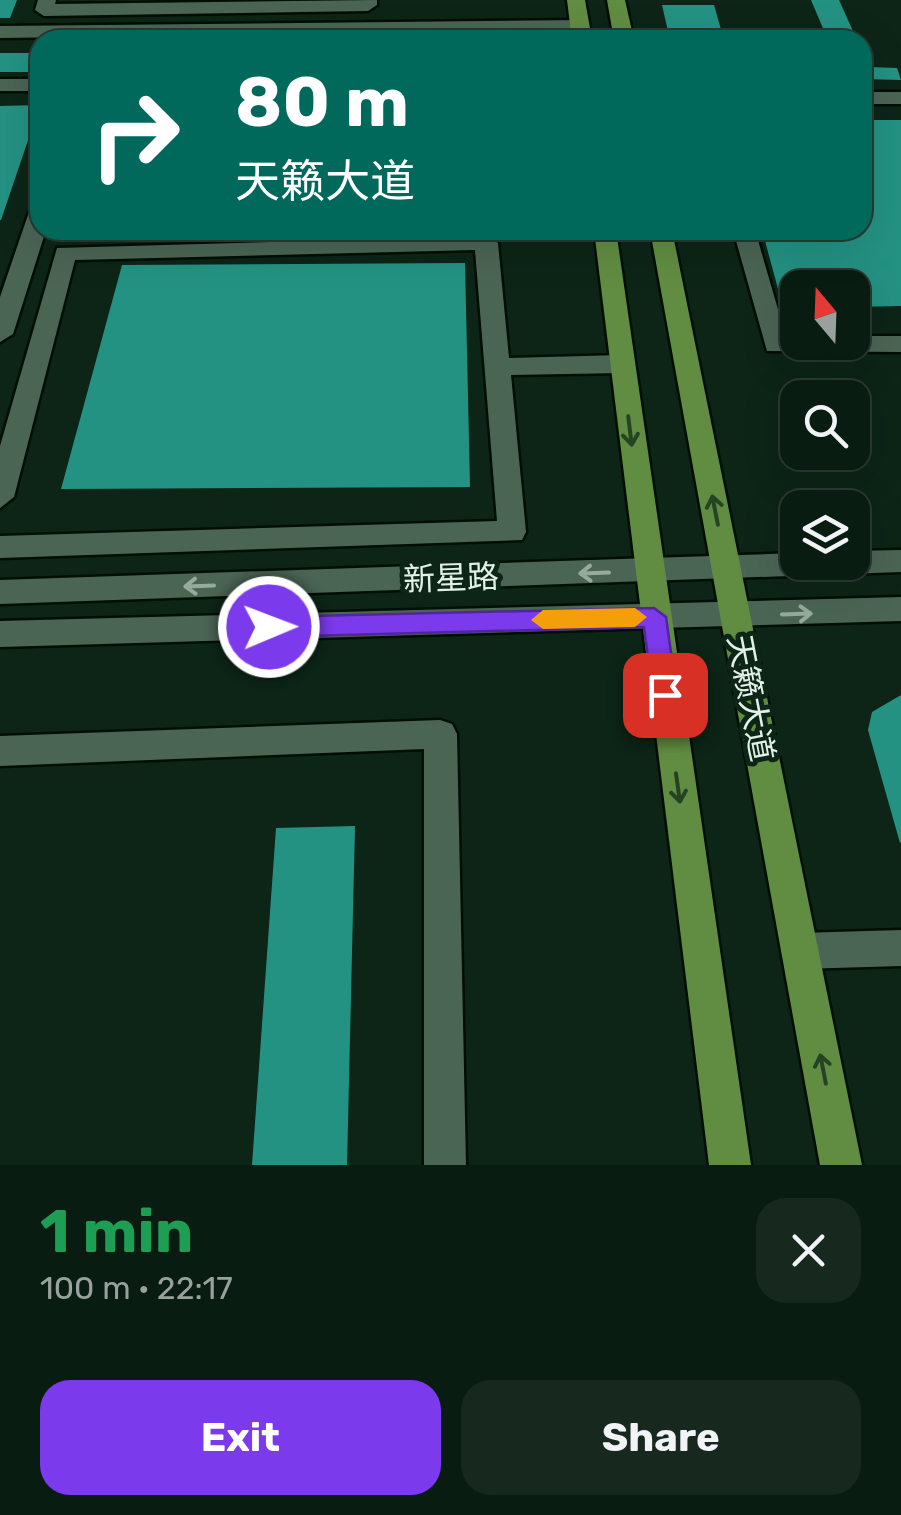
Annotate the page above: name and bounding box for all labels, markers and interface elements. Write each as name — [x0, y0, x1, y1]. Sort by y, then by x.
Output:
text: 80 m — [235, 61, 409, 144]
icon: right — [70, 70, 200, 200]
text: 天籁大道 — [235, 155, 415, 208]
north arrow — [780, 270, 870, 360]
map controls — [780, 270, 870, 580]
button: search — [780, 380, 870, 470]
one-way arrow — [621, 414, 640, 447]
button: layers — [780, 490, 870, 580]
one-way arrow — [704, 494, 723, 526]
street label: 新星路 — [402, 557, 500, 599]
one-way arrow — [578, 564, 610, 583]
position arrow — [217, 575, 321, 679]
one-way arrow — [183, 576, 215, 595]
one-way arrow — [781, 604, 813, 623]
street label: 天籁大道 — [720, 632, 782, 764]
pin — [623, 653, 708, 738]
icon: arrive — [638, 668, 693, 723]
one-way arrow — [669, 771, 687, 803]
one-way arrow — [812, 1054, 831, 1086]
text: 1 min — [40, 1196, 193, 1267]
button: close — [756, 1198, 861, 1303]
text: 100 m · 22:17 — [40, 1269, 233, 1307]
button: Exit — [40, 1380, 441, 1495]
button: Share — [461, 1380, 861, 1495]

